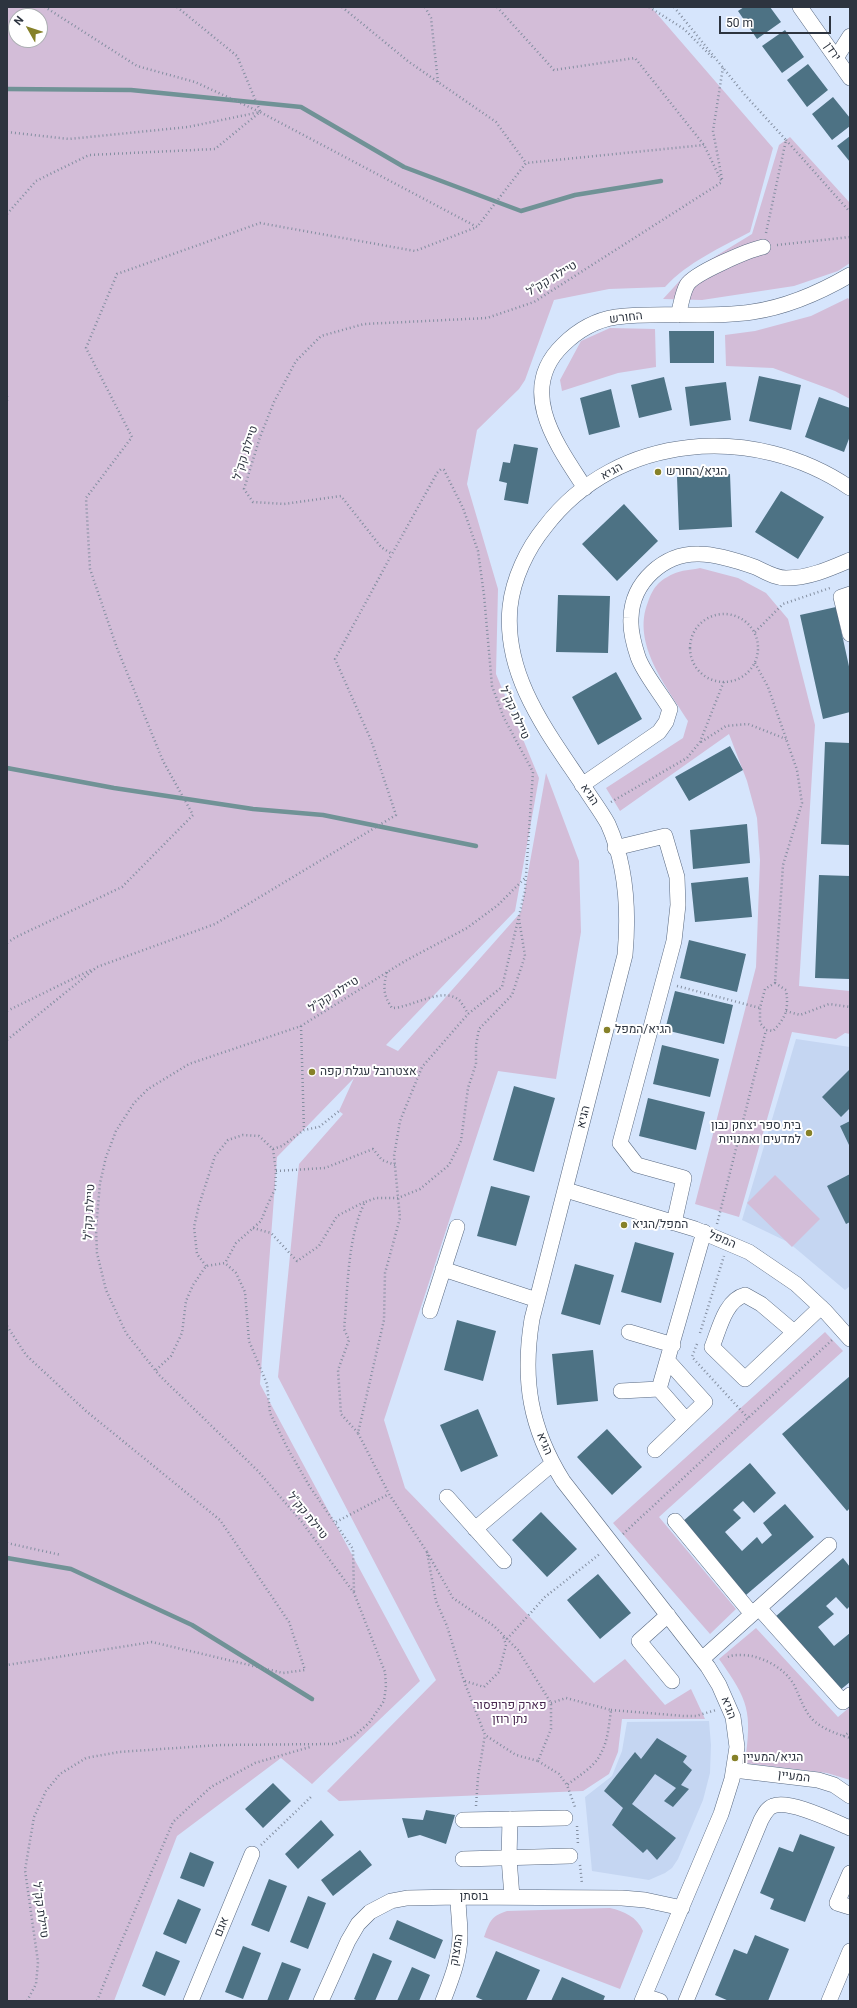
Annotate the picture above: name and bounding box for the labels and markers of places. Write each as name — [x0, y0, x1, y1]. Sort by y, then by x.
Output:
place label: הגיא/החורש — [666, 465, 727, 479]
marker: הגיא/החורש — [653, 467, 663, 477]
place label: הגיא/המפל — [615, 1023, 671, 1037]
marker: הגיא/המפל — [602, 1025, 612, 1035]
place label: אצטרובל עגלת קפה — [320, 1065, 417, 1079]
marker: אצטרובל עגלת קפה — [307, 1067, 317, 1077]
place label: בית ספר יצחק נבון למדעים ואמנויות — [711, 1119, 801, 1147]
marker: בית ספר יצחק נבון למדעים ואמנויות — [804, 1128, 814, 1138]
place label: המפל/הגיא — [632, 1218, 688, 1232]
marker: המפל/הגיא — [619, 1220, 629, 1230]
place label: הגיא/המעיין — [743, 1751, 803, 1765]
marker: הגיא/המעיין — [730, 1753, 740, 1763]

